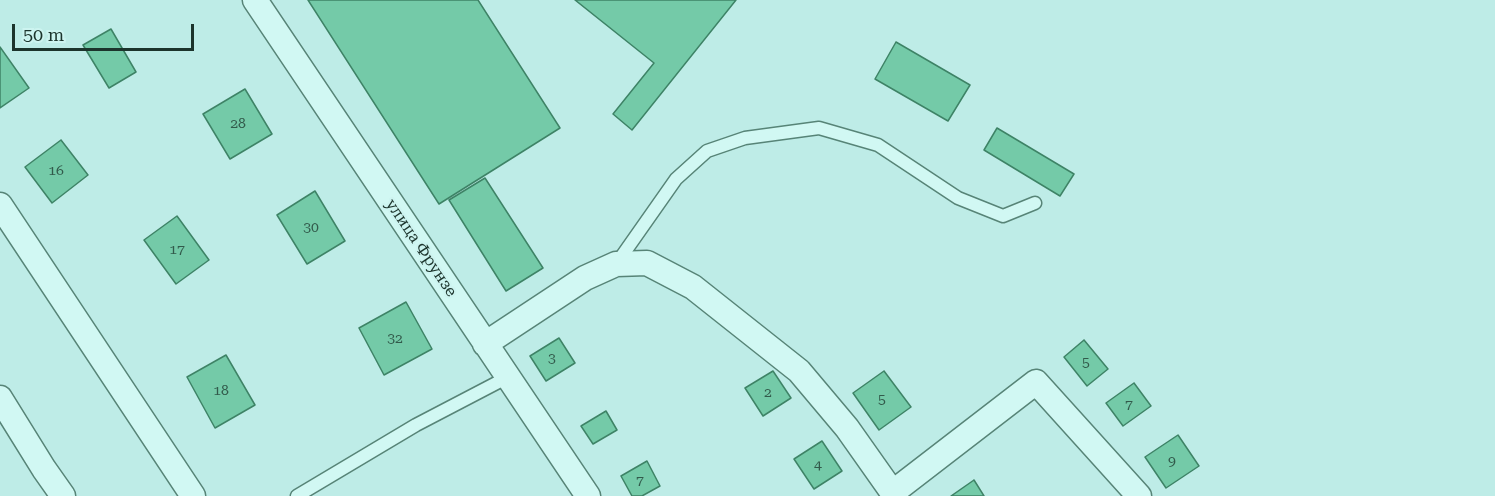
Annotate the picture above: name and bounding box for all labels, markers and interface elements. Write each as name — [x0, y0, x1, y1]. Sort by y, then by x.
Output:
scale bar — [15, 12, 196, 50]
text: 50 m — [23, 24, 64, 45]
house number: 28 — [230, 116, 246, 132]
house number: 16 — [48, 163, 64, 179]
street label: улица Фрунзе — [381, 195, 461, 301]
house number: 30 — [303, 220, 319, 236]
house number: 17 — [169, 242, 185, 258]
house number: 32 — [387, 331, 403, 347]
house number: 3 — [548, 351, 556, 367]
house number: 5 — [1082, 355, 1090, 371]
house number: 18 — [213, 383, 229, 399]
house number: 2 — [764, 385, 772, 401]
house number: 5 — [878, 392, 886, 408]
house number: 7 — [1125, 397, 1133, 413]
house number: 9 — [1168, 454, 1176, 470]
house number: 4 — [814, 457, 822, 473]
house number: 7 — [636, 473, 644, 489]

